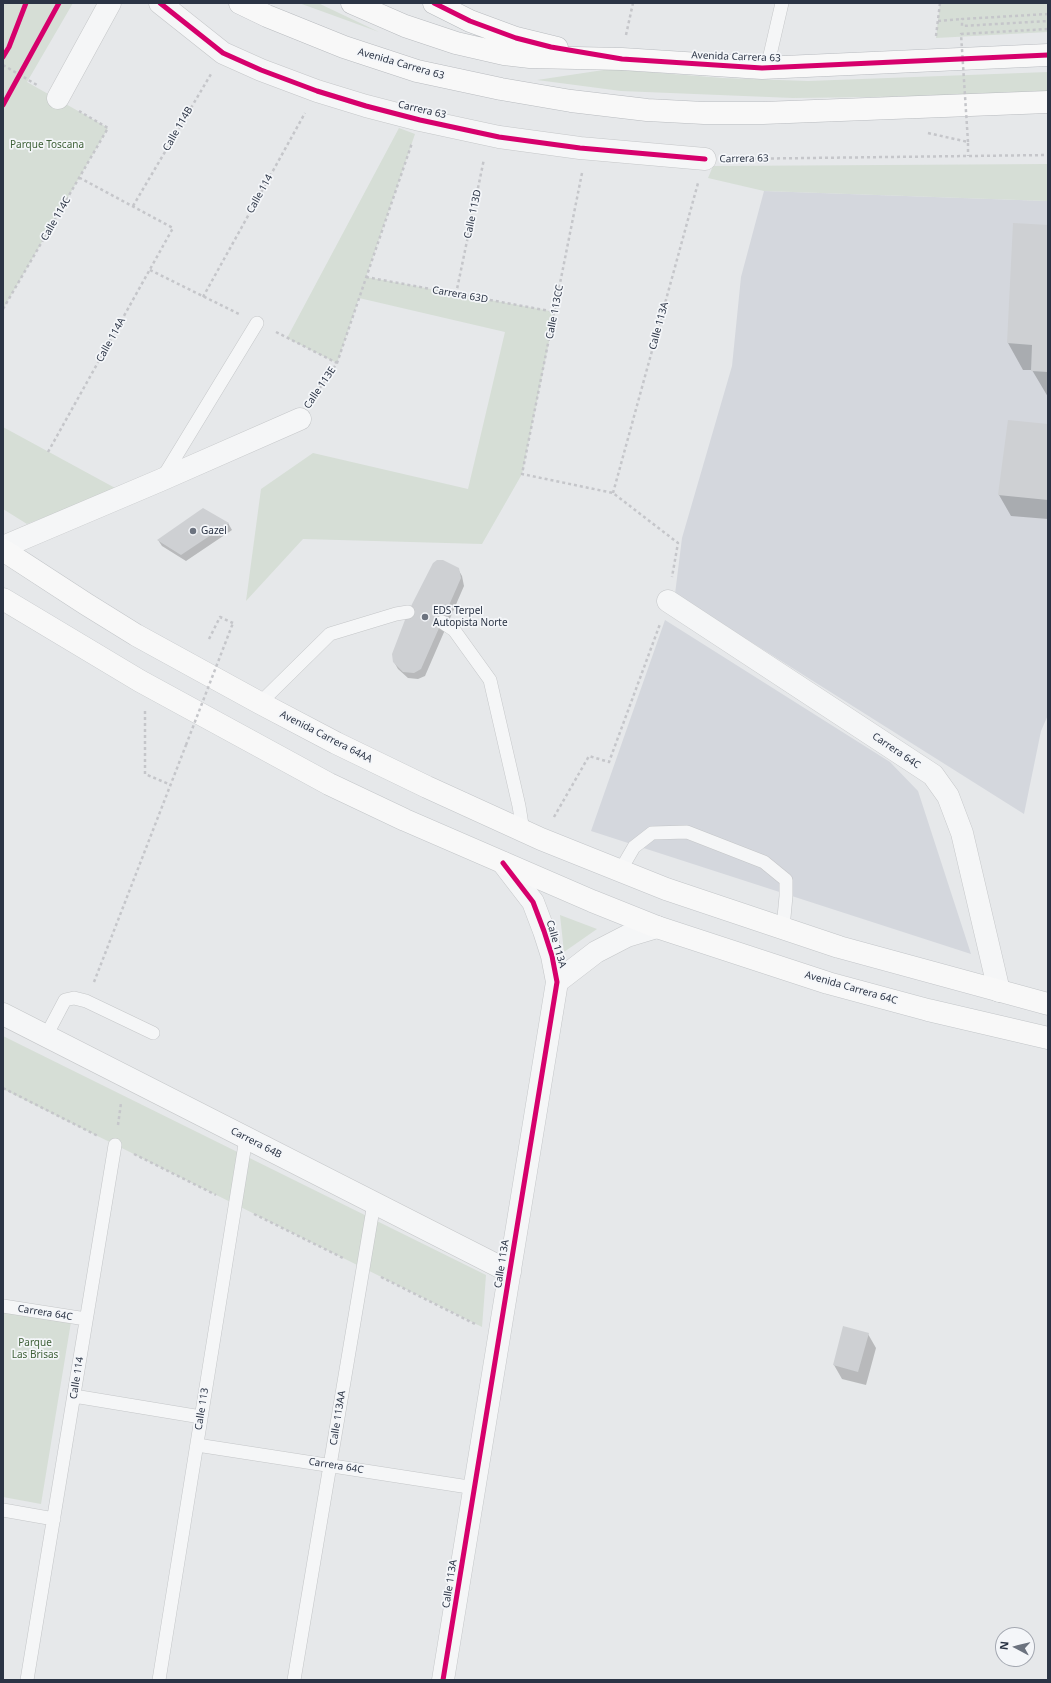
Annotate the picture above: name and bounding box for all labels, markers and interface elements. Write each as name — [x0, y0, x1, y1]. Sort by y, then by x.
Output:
street label: Avenida Carrera 63 — [356, 46, 446, 82]
street label: Avenida Carrera 63 — [691, 49, 781, 65]
street label: Carrera 63 — [397, 99, 447, 121]
street label: Calle 114B — [161, 105, 195, 153]
park label: Parque Toscana — [10, 139, 84, 151]
street label: Carrera 63 — [719, 153, 769, 165]
street label: Calle 114 — [244, 173, 276, 215]
street label: Calle 113D — [462, 188, 484, 240]
street label: Calle 114C — [39, 195, 73, 243]
street label: Carrera 63D — [431, 284, 489, 306]
street label: Calle 113CC — [544, 284, 566, 340]
street label: Calle 113A — [647, 301, 671, 351]
street label: Calle 114A — [94, 316, 128, 364]
street label: Calle 113E — [302, 365, 338, 411]
place label: Gazel — [201, 525, 227, 537]
marker: Gazel — [188, 526, 198, 536]
place label: EDS Terpel Autopista Norte — [433, 605, 508, 628]
marker: EDS Terpel Autopista Norte — [420, 612, 430, 622]
street label: Avenida Carrera 64AA — [278, 708, 374, 766]
street label: Carrera 64C — [870, 730, 922, 772]
street label: Calle 113A — [543, 919, 569, 969]
street label: Avenida Carrera 64C — [803, 969, 899, 1007]
street label: Carrera 64B — [228, 1125, 284, 1161]
street label: Calle 113A — [492, 1239, 512, 1289]
street label: Carrera 64C — [17, 1303, 73, 1323]
park label: Parque Las Brisas — [12, 1337, 58, 1360]
street label: Calle 114 — [68, 1356, 86, 1400]
street label: Calle 113 — [193, 1387, 211, 1431]
street label: Calle 113AA — [328, 1390, 348, 1446]
street label: Carrera 64C — [308, 1456, 364, 1476]
street label: Calle 113A — [440, 1559, 460, 1609]
north arrow — [995, 1627, 1035, 1667]
text: N — [996, 1640, 1012, 1651]

